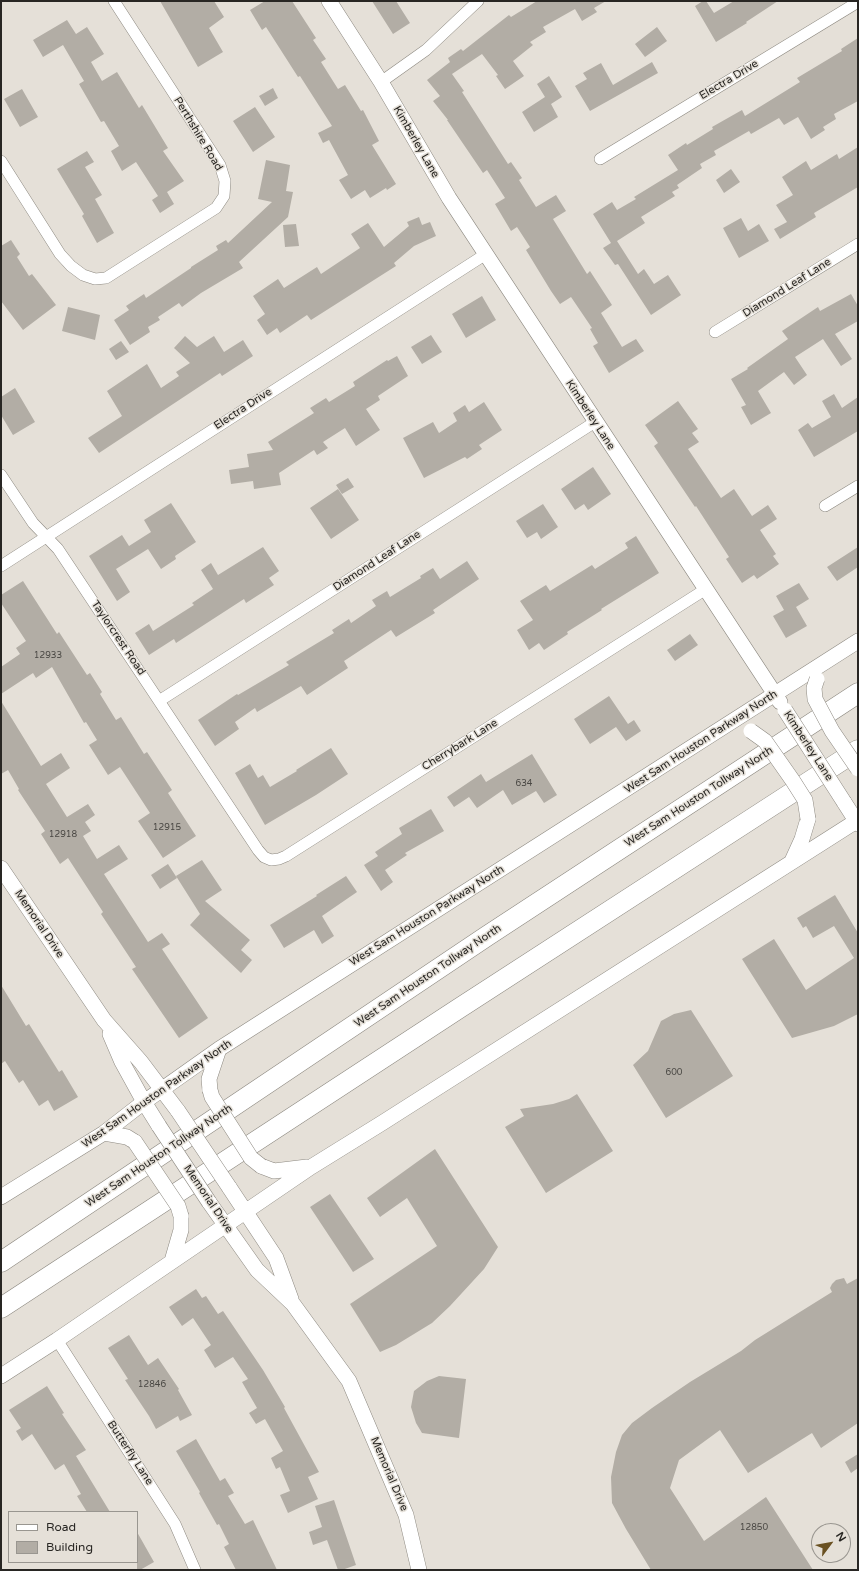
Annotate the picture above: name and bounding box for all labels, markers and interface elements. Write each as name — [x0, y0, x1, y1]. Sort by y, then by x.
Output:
street label: Electra Drive — [697, 57, 761, 103]
street label: Perthshire Road — [171, 95, 225, 173]
street label: Kimberley Lane — [390, 104, 442, 180]
street label: Diamond Leaf Lane — [740, 256, 834, 320]
street label: Kimberley Lane — [562, 378, 618, 452]
street label: Electra Drive — [212, 385, 274, 433]
street label: Diamond Leaf Lane — [331, 528, 423, 594]
street label: Taylorcrest Road — [88, 598, 148, 678]
house number: 12933 — [34, 651, 62, 661]
street label: West Sam Houston Parkway North — [622, 688, 780, 796]
street label: Kimberley Lane — [780, 709, 836, 783]
street label: Cherrybark Lane — [420, 716, 500, 774]
street label: West Sam Houston Tollway North — [622, 744, 776, 850]
house number: 634 — [516, 779, 532, 789]
house number: 12915 — [153, 823, 181, 833]
house number: 12918 — [49, 830, 77, 840]
street label: West Sam Houston Parkway North — [347, 863, 507, 969]
street label: Memorial Drive — [11, 887, 67, 961]
street label: West Sam Houston Tollway North — [352, 922, 504, 1030]
street label: West Sam Houston Parkway North — [80, 1037, 234, 1151]
house number: 600 — [666, 1068, 682, 1078]
street label: West Sam Houston Tollway North — [83, 1102, 235, 1210]
street label: Memorial Drive — [180, 1162, 236, 1236]
house number: 12846 — [138, 1380, 166, 1390]
street label: Butterfly Lane — [104, 1418, 156, 1488]
street label: Memorial Drive — [367, 1435, 411, 1513]
legend — [8, 1511, 138, 1563]
text: Road — [46, 1520, 76, 1534]
house number: 12850 — [740, 1523, 768, 1533]
north arrow — [811, 1523, 851, 1563]
text: N — [833, 1530, 849, 1544]
text: Building — [46, 1540, 93, 1554]

